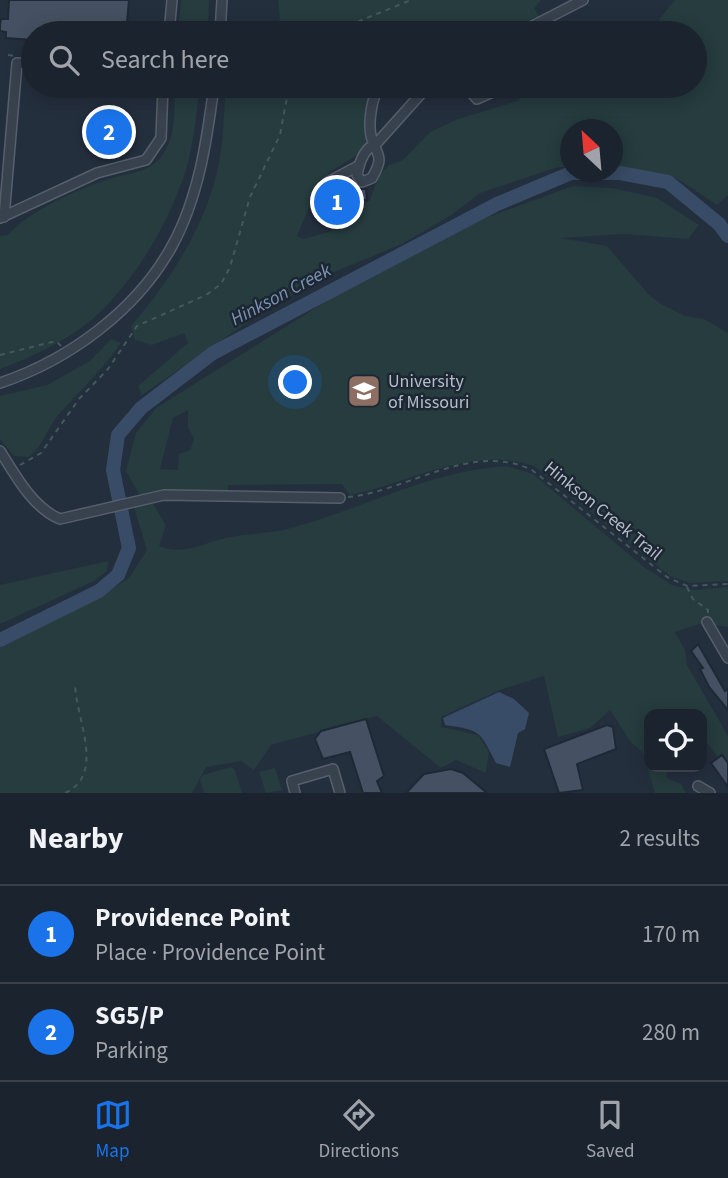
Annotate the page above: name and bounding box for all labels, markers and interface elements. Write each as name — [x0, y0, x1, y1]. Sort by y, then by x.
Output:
search box — [21, 21, 707, 98]
icon: search — [45, 41, 83, 79]
text: Search here — [101, 41, 229, 78]
pin: 2 — [86, 106, 132, 158]
north arrow — [560, 119, 623, 182]
pin: 1 — [314, 176, 360, 228]
water label: Hinkson Creek — [226, 257, 337, 333]
your location — [278, 365, 312, 399]
place label: University of Missouri — [388, 369, 469, 415]
school or university icon: University of Missouri — [345, 372, 383, 410]
street label: Hinkson Creek Trail — [539, 456, 667, 566]
map controls — [644, 709, 707, 772]
button: locate — [644, 709, 707, 772]
text: Nearby — [28, 817, 123, 860]
text: 2 results — [620, 822, 700, 855]
text: Providence Point — [95, 899, 290, 936]
text: 1 — [45, 918, 57, 951]
text: 170 m — [642, 918, 700, 951]
text: Place · Providence Point — [95, 936, 325, 969]
text: SG5/P — [95, 997, 164, 1034]
text: 2 — [45, 1016, 57, 1049]
text: 280 m — [642, 1016, 700, 1049]
text: Parking — [95, 1034, 168, 1067]
tab: Map — [94, 1096, 132, 1165]
tab: Directions — [319, 1096, 399, 1165]
tab: Saved — [586, 1096, 634, 1165]

